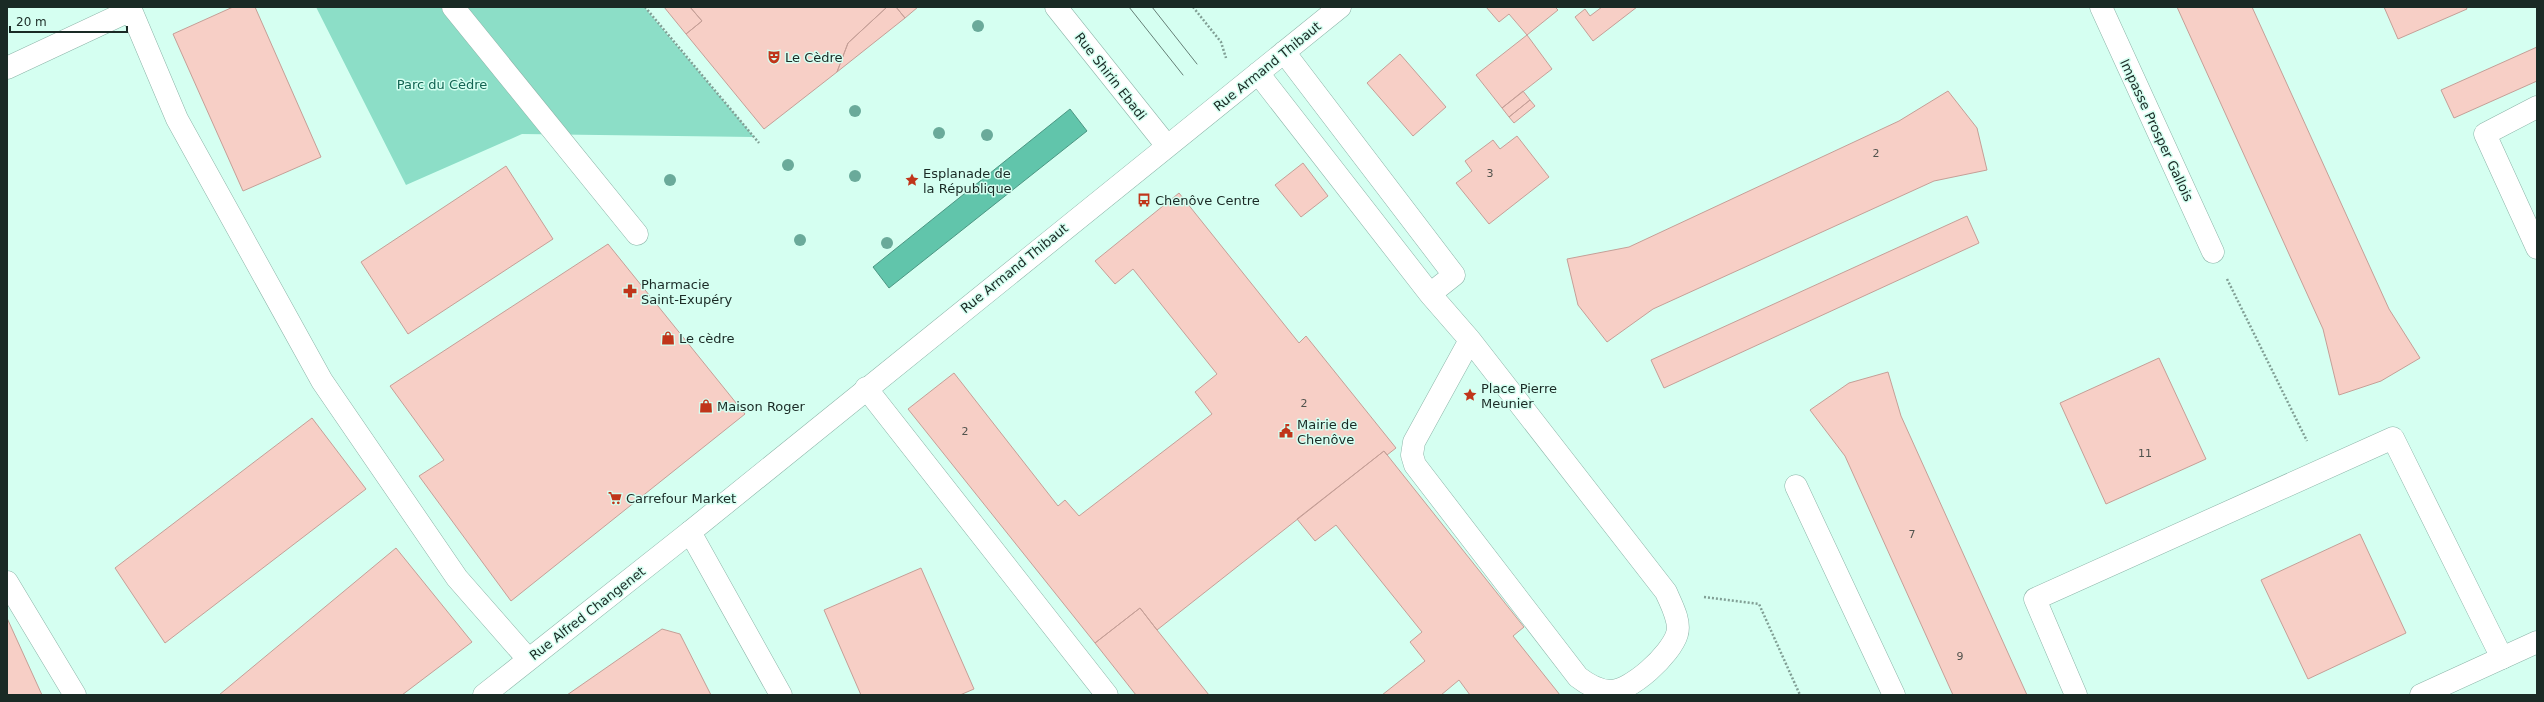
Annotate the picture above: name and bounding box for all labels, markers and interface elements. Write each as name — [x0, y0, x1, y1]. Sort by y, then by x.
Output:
scale bar — [10, 8, 127, 34]
text: 20 m — [16, 15, 47, 29]
street label: Rue Armand Thibaut — [1211, 19, 1324, 114]
street label: Rue Shirin Ebadi — [1072, 30, 1149, 123]
theatre icon: Le Cèdre — [766, 49, 782, 65]
place label: Le Cèdre — [785, 50, 843, 65]
street label: Impasse Prosper Gallois — [2117, 57, 2196, 204]
park label: Parc du Cèdre — [397, 77, 487, 92]
house number: 2 — [1873, 147, 1880, 160]
place label: Esplanade de la République — [923, 166, 1012, 196]
house number: 3 — [1487, 167, 1494, 180]
place icon: Esplanade de la République — [904, 172, 920, 188]
bus stop icon: Chenôve Centre — [1136, 192, 1152, 208]
place label: Chenôve Centre — [1155, 193, 1260, 208]
street label: Rue Armand Thibaut — [958, 221, 1071, 316]
place label: Pharmacie Saint-Exupéry — [641, 277, 733, 307]
pharmacy icon: Pharmacie Saint-Exupéry — [622, 283, 638, 299]
shop icon: Le cèdre — [660, 330, 676, 346]
place label: Le cèdre — [679, 331, 735, 346]
place label: Place Pierre Meunier — [1481, 381, 1557, 411]
place icon: Place Pierre Meunier — [1462, 387, 1478, 403]
house number: 2 — [1301, 397, 1308, 410]
shop icon: Maison Roger — [698, 398, 714, 414]
place label: Maison Roger — [717, 399, 806, 414]
place label: Mairie de Chenôve — [1297, 417, 1357, 447]
public building icon: Mairie de Chenôve — [1278, 423, 1294, 439]
house number: 2 — [962, 425, 969, 438]
house number: 11 — [2138, 447, 2152, 460]
supermarket icon: Carrefour Market — [607, 490, 623, 506]
place label: Carrefour Market — [626, 491, 736, 506]
house number: 7 — [1909, 528, 1916, 541]
street label: Rue Alfred Changenet — [527, 564, 648, 663]
house number: 9 — [1957, 650, 1964, 663]

